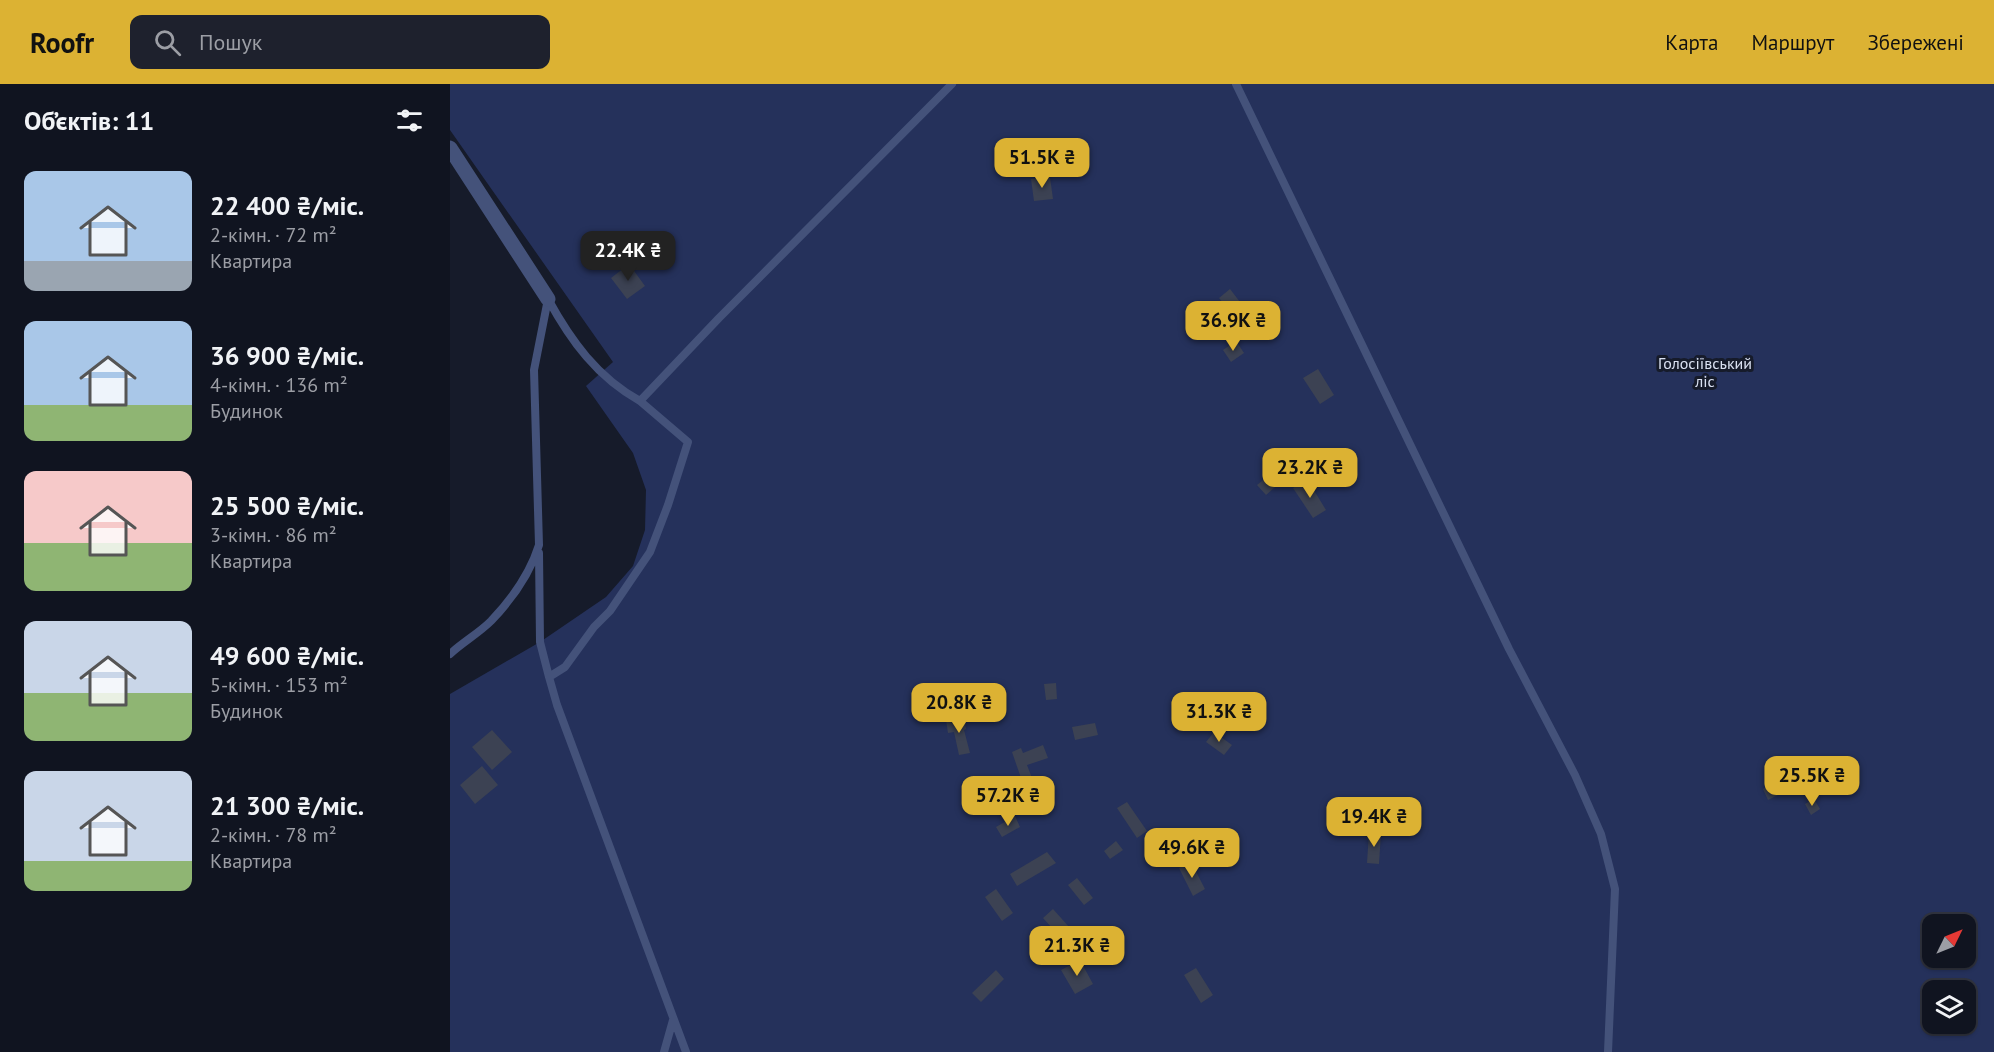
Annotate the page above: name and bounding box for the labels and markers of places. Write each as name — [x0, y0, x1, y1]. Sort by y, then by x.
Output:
pin: 51.5K ₴ — [987, 138, 1097, 189]
pin: 22.4K ₴ — [573, 231, 683, 282]
pin: 36.9K ₴ — [1178, 301, 1288, 352]
pin: 23.2K ₴ — [1255, 448, 1365, 499]
pin: 20.8K ₴ — [904, 683, 1014, 734]
pin: 31.3K ₴ — [1164, 692, 1274, 743]
pin: 25.5K ₴ — [1757, 756, 1867, 807]
pin: 57.2K ₴ — [953, 776, 1063, 827]
pin: 19.4K ₴ — [1319, 797, 1429, 848]
pin: 49.6K ₴ — [1137, 828, 1247, 879]
pin: 21.3K ₴ — [1022, 926, 1132, 977]

